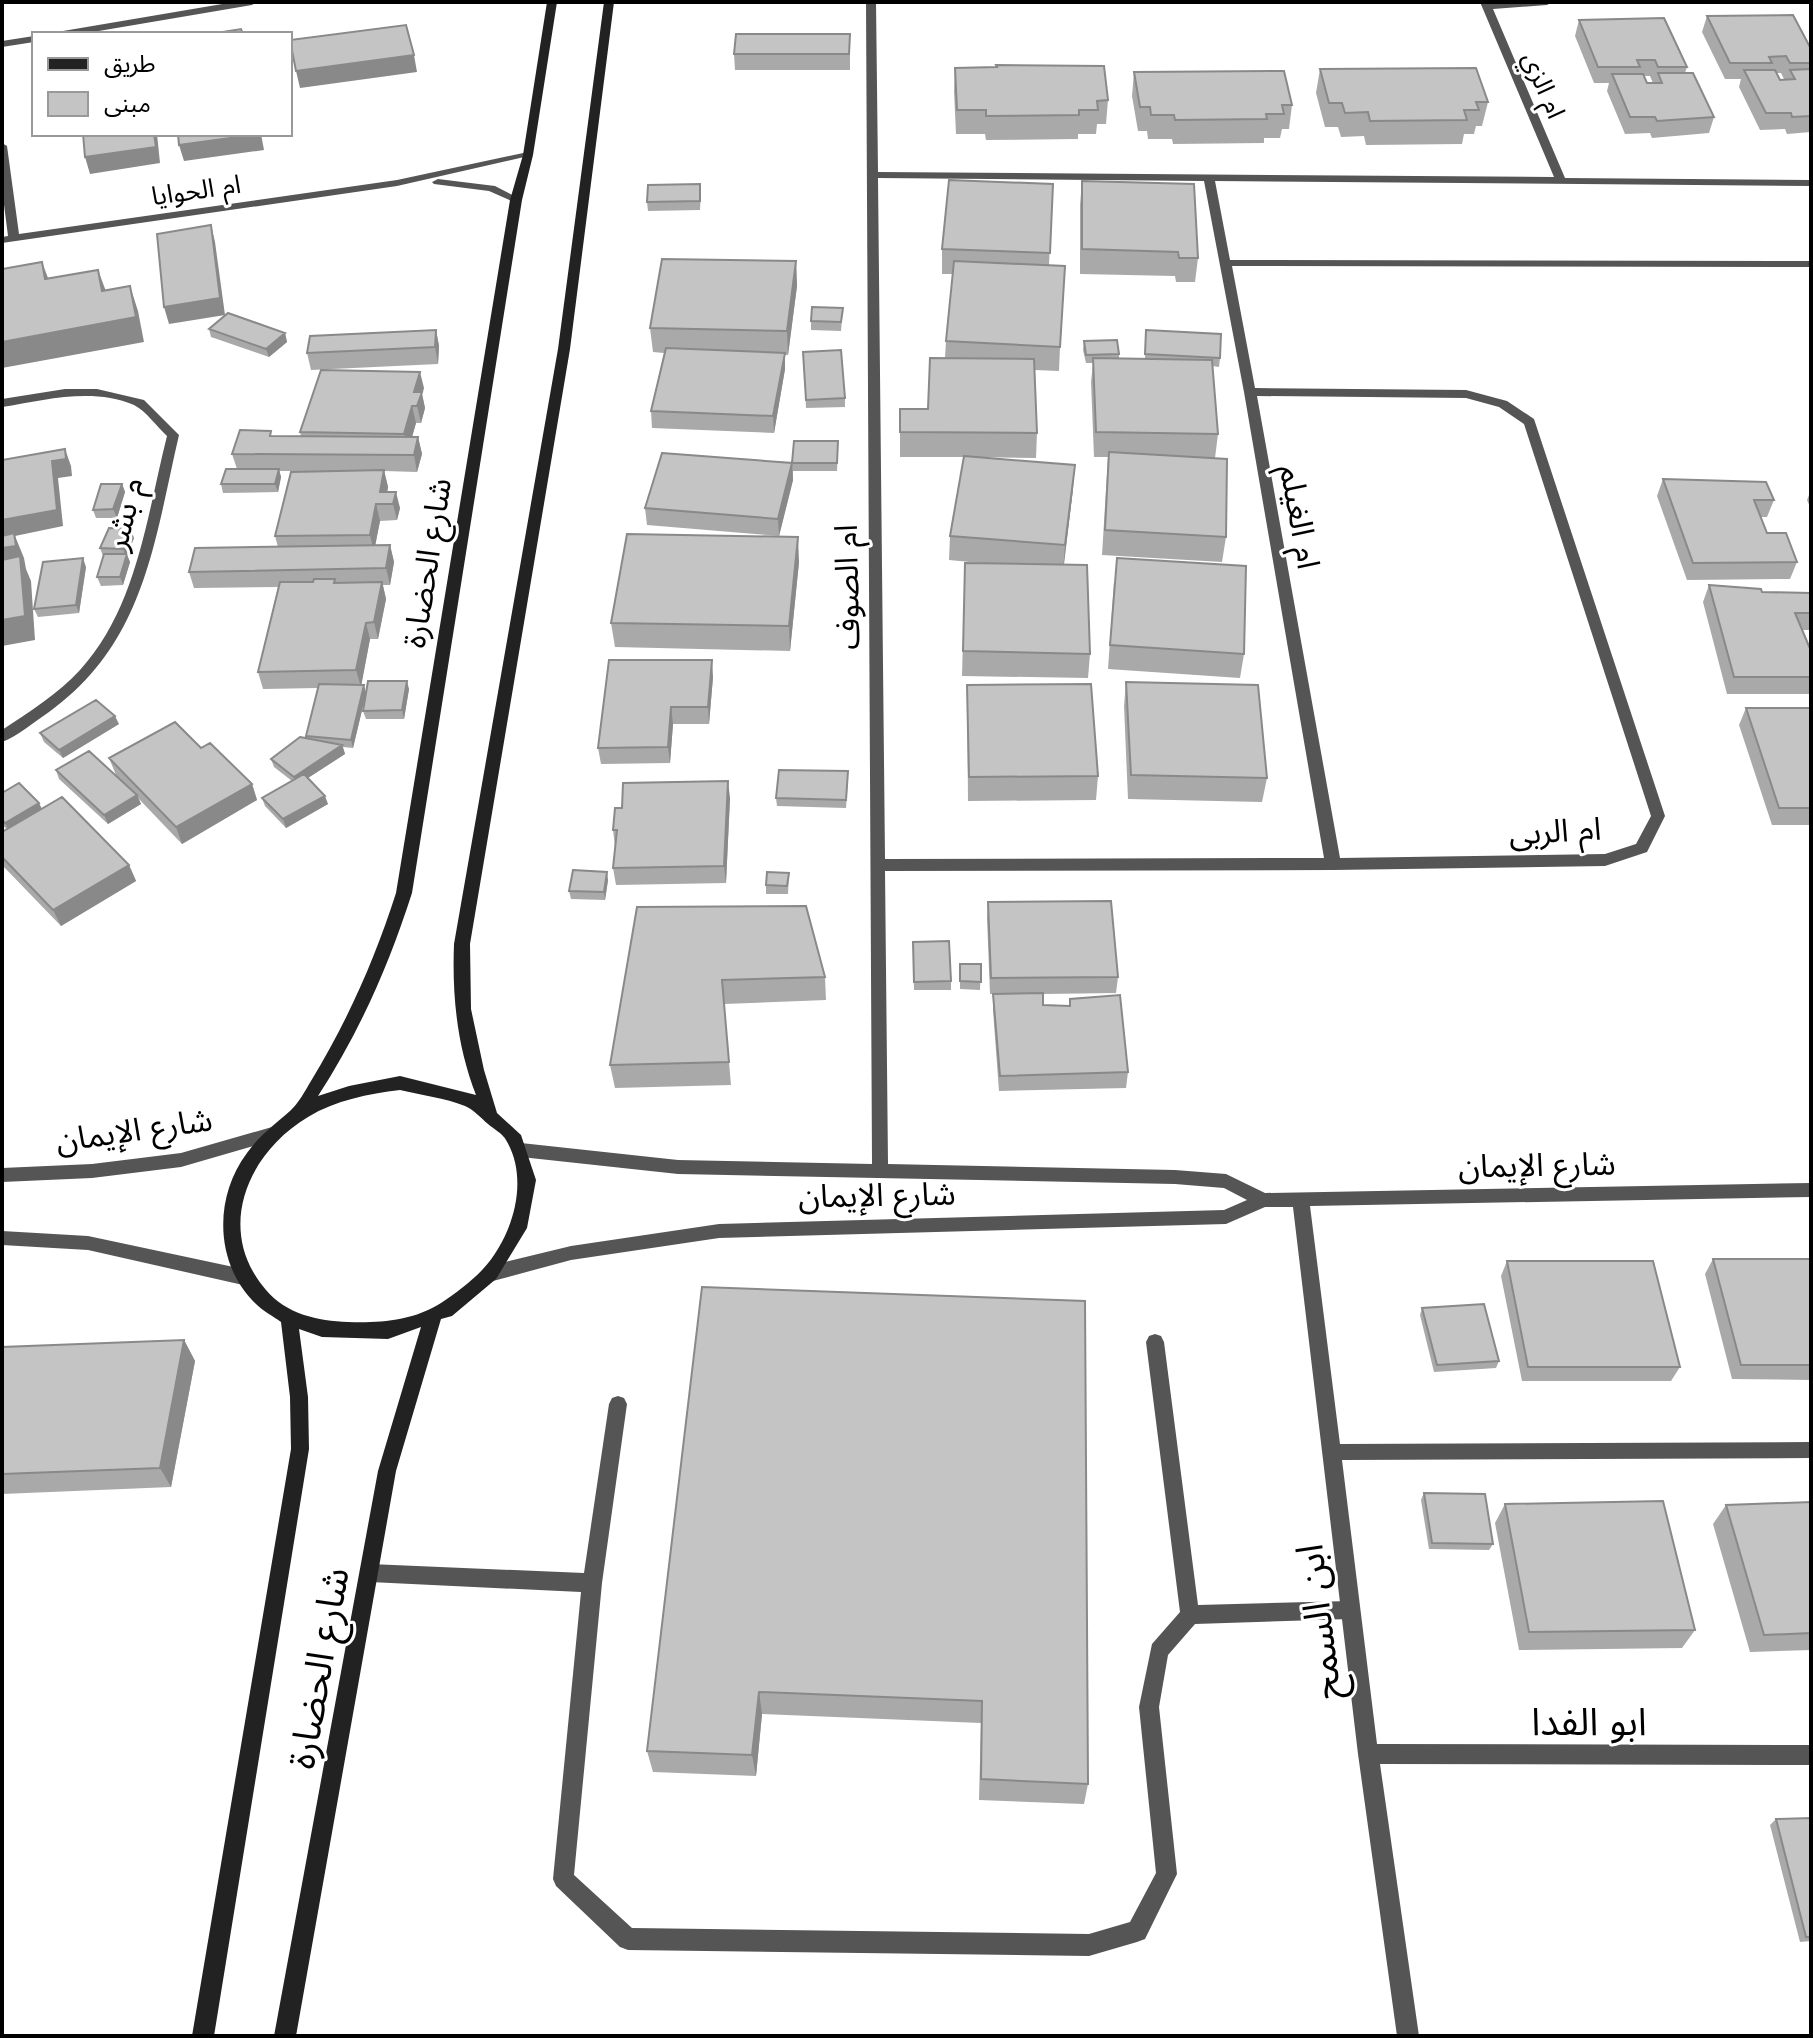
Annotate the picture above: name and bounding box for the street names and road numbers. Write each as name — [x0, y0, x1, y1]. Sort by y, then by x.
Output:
street label: ام الزي — [1512, 46, 1575, 125]
street label: ام الحوايا — [149, 165, 243, 216]
street label: ام الغيلم — [1267, 461, 1332, 573]
street label: م بشر — [93, 473, 156, 556]
street label: شارع الحضارة — [391, 475, 464, 651]
street label: ام الصوف — [823, 524, 872, 650]
street label: ام الربى — [1508, 806, 1602, 857]
street label: شارع الإيمان — [53, 1096, 215, 1165]
street label: شارع الإيمان — [1458, 1141, 1616, 1190]
street label: شارع الإيمان — [798, 1171, 956, 1220]
street label: ابن السمح — [1281, 1541, 1356, 1703]
street label: شارع الحضارة — [273, 1563, 364, 1773]
street label: ابو الفدا — [1531, 1694, 1647, 1749]

